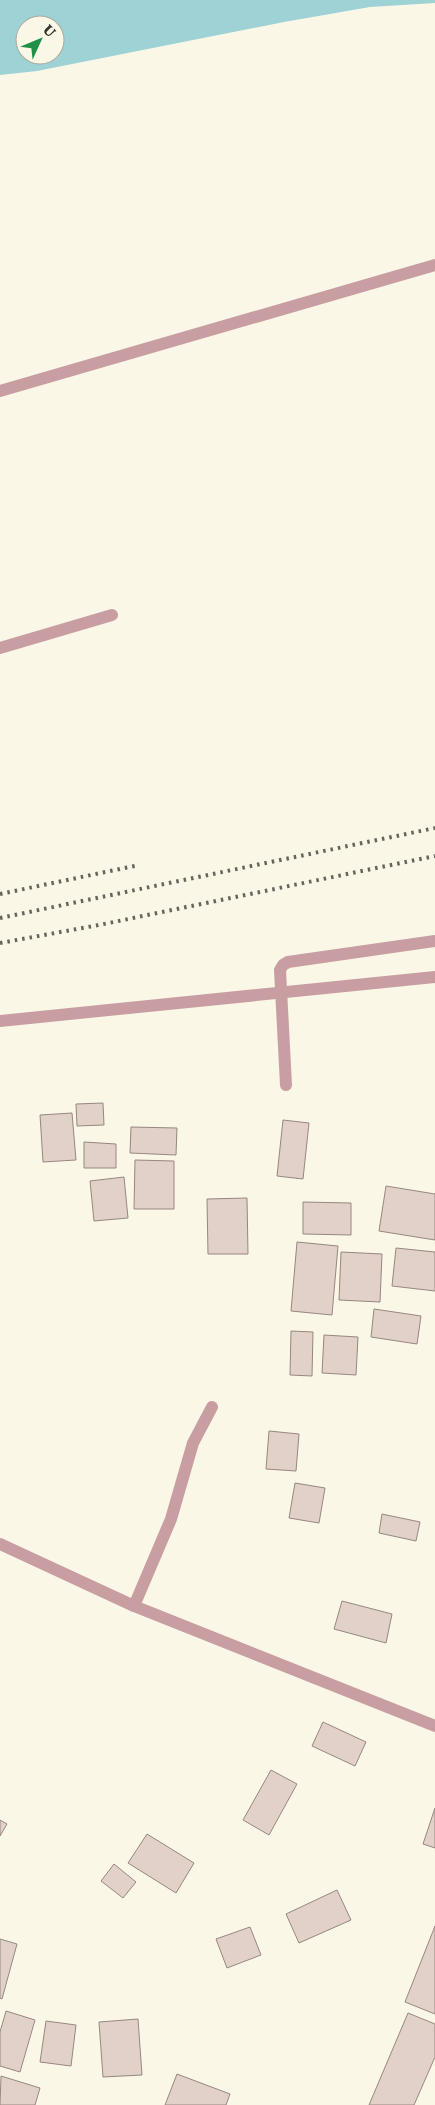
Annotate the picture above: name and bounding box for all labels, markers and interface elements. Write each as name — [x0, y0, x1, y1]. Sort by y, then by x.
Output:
north arrow — [15, 15, 65, 65]
text: U — [40, 22, 59, 41]

